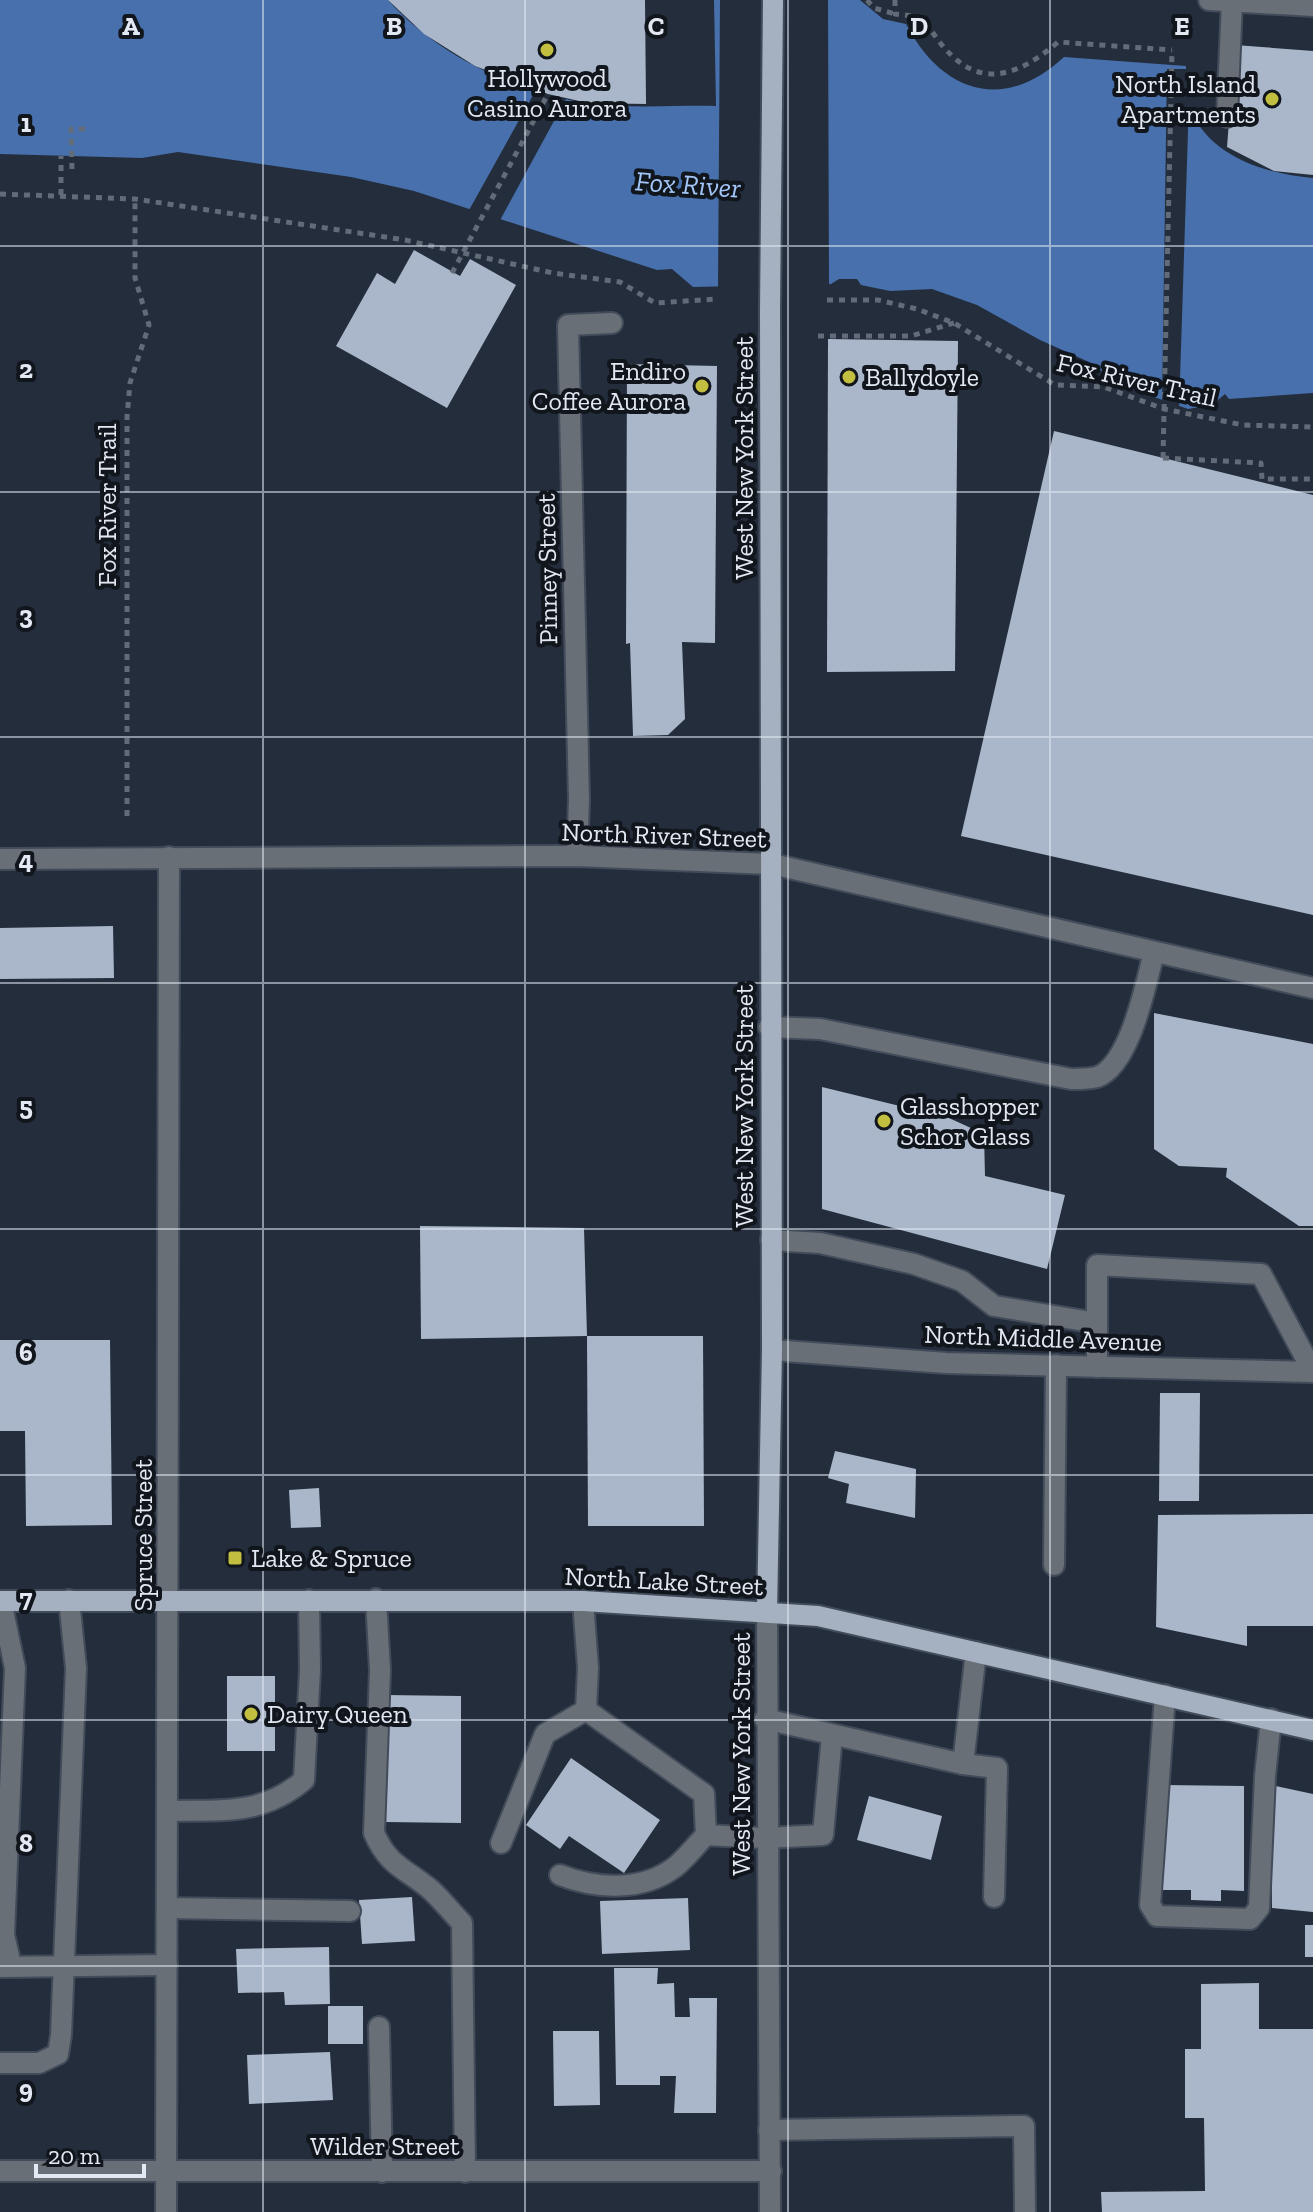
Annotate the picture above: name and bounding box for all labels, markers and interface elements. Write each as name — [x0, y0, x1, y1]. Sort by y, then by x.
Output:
text: A — [122, 10, 140, 42]
text: B — [386, 10, 402, 42]
text: C — [648, 10, 664, 42]
text: D — [910, 10, 928, 42]
text: E — [1174, 10, 1190, 42]
marker: Hollywood Casino Aurora — [538, 41, 556, 59]
place label: Hollywood Casino Aurora — [467, 62, 627, 124]
place label: North Island Apartments — [1115, 68, 1256, 130]
marker: North Island Apartments — [1263, 90, 1281, 108]
text: 1 — [21, 107, 32, 139]
water label: Fox River — [634, 164, 742, 205]
street label: West New York Street — [728, 336, 760, 580]
street label: Fox River Trail — [1054, 346, 1220, 414]
text: 2 — [19, 353, 33, 385]
place label: Endiro Coffee Aurora — [532, 355, 686, 417]
place label: Ballydoyle — [865, 361, 979, 393]
marker: Ballydoyle — [840, 368, 858, 386]
marker: Endiro Coffee Aurora — [693, 377, 711, 395]
street label: Fox River Trail — [91, 423, 123, 587]
street label: Pinney Street — [530, 493, 564, 645]
text: 3 — [19, 599, 33, 631]
street label: North River Street — [561, 815, 768, 855]
text: 4 — [19, 844, 34, 876]
street label: West New York Street — [728, 984, 760, 1228]
text: 5 — [19, 1090, 33, 1122]
place label: Glasshopper Schor Glass — [900, 1090, 1040, 1152]
marker: Glasshopper Schor Glass — [875, 1112, 893, 1130]
street label: North Middle Avenue — [923, 1318, 1163, 1358]
text: 6 — [19, 1336, 33, 1368]
street label: Spruce Street — [127, 1458, 159, 1611]
place label: Lake & Spruce — [251, 1542, 412, 1574]
marker: Lake & Spruce — [226, 1549, 244, 1567]
street label: North Lake Street — [564, 1560, 765, 1602]
text: 7 — [20, 1582, 33, 1614]
street label: West New York Street — [725, 1632, 757, 1876]
place label: Dairy Queen — [267, 1698, 408, 1730]
marker: Dairy Queen — [242, 1705, 260, 1723]
text: 8 — [19, 1827, 33, 1859]
text: 9 — [19, 2073, 33, 2105]
scale bar — [36, 2128, 144, 2178]
street label: Wilder Street — [310, 2130, 460, 2162]
text: 20 m — [48, 2141, 101, 2170]

